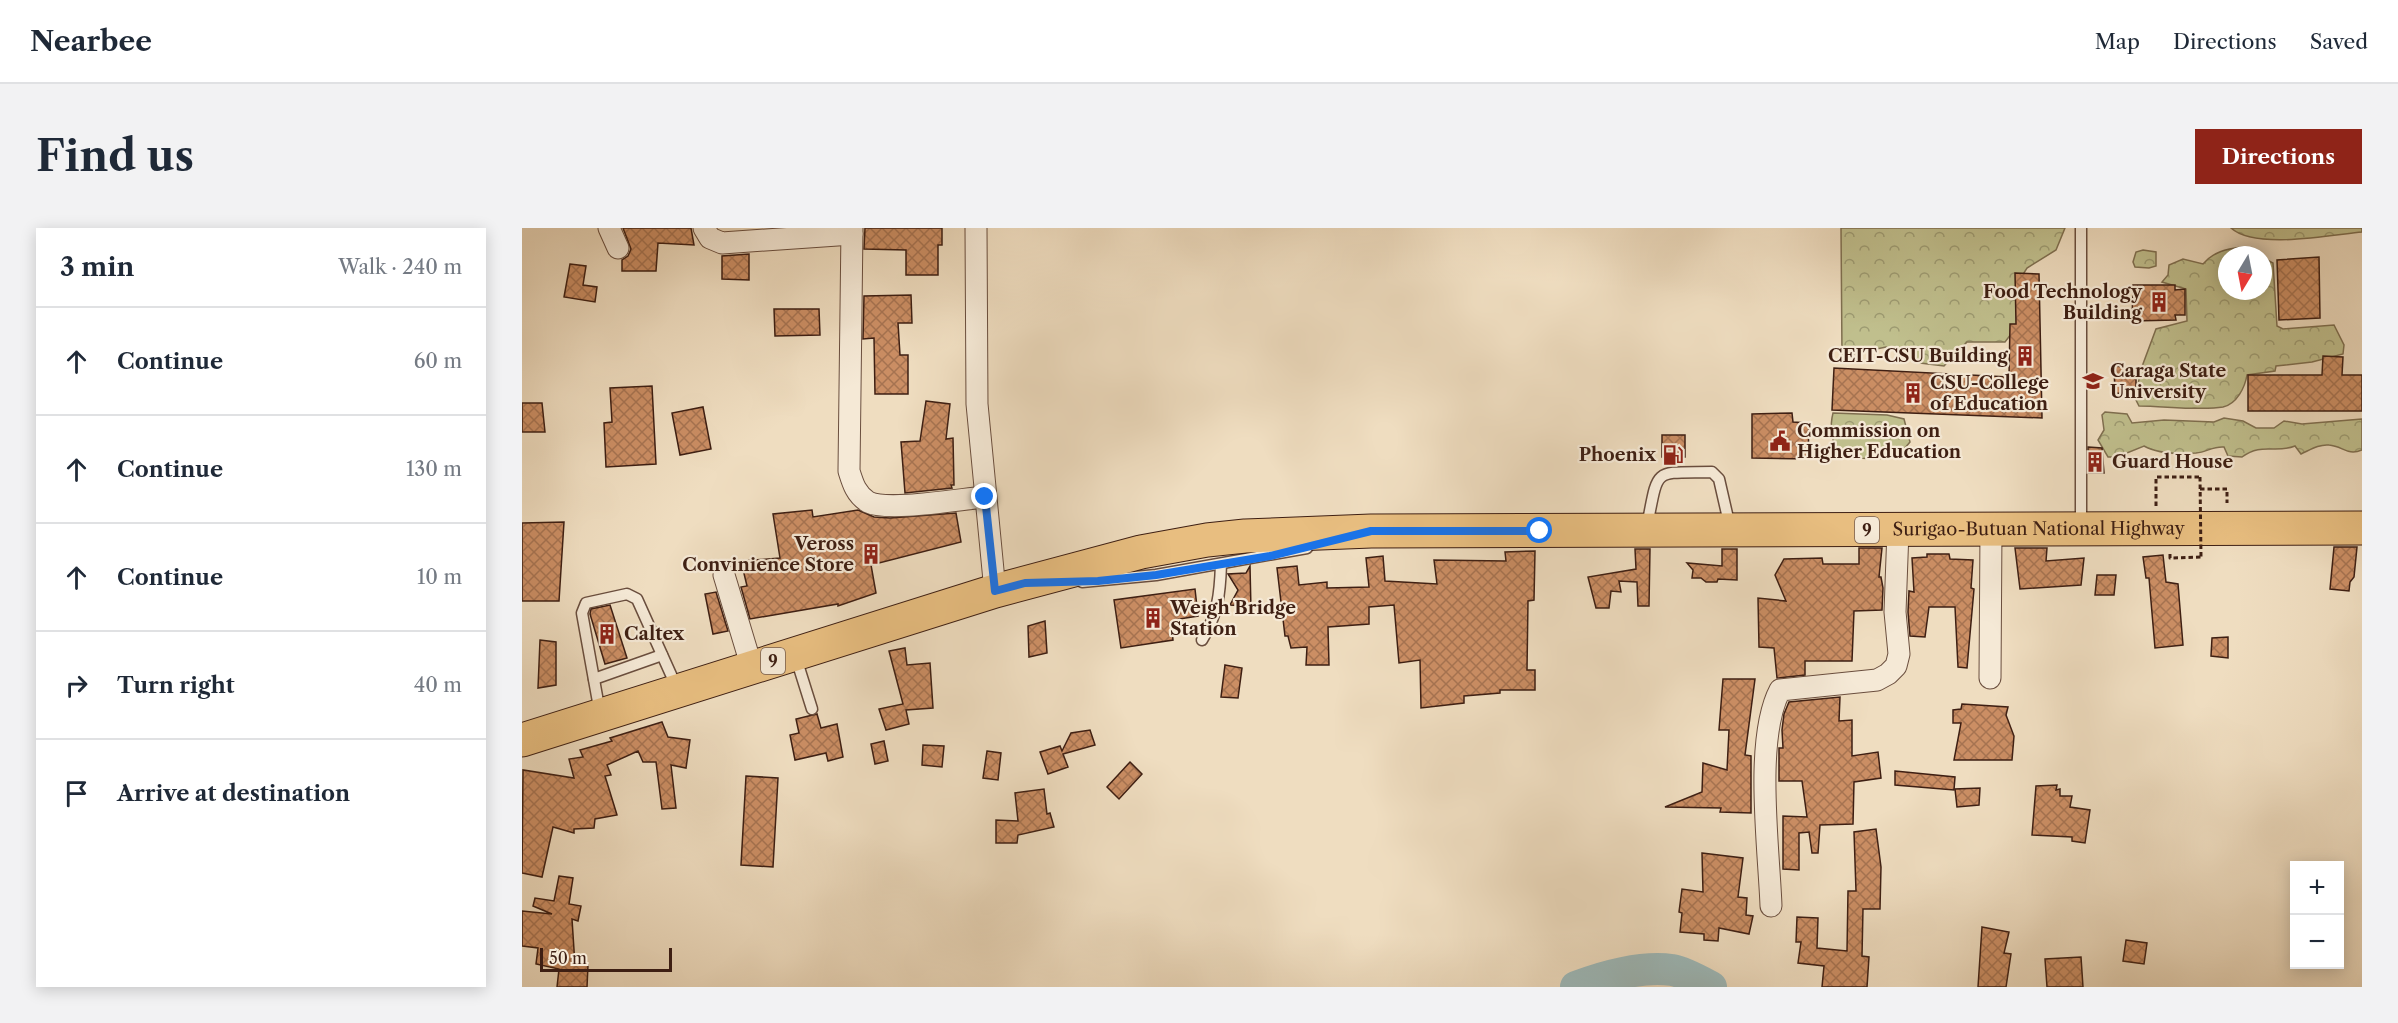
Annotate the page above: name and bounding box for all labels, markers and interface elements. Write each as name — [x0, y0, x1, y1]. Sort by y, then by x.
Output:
text: Nearbee — [30, 24, 152, 58]
text: Map — [2095, 29, 2140, 54]
text: Directions — [2173, 29, 2277, 54]
text: Saved — [2310, 29, 2368, 54]
button: Directions — [2195, 129, 2362, 184]
text: Find us — [36, 130, 194, 182]
north arrow — [2218, 246, 2272, 300]
text: 3 min — [60, 251, 134, 283]
text: Walk · 240 m — [338, 255, 462, 279]
place label: Food Technology Building — [1983, 281, 2143, 324]
building icon: Food Technology Building — [2147, 290, 2171, 314]
building icon: CEIT-CSU Building — [2013, 344, 2037, 368]
icon: ahead — [60, 345, 93, 378]
place label: CEIT-CSU Building — [1828, 345, 2009, 367]
text: Continue — [117, 348, 223, 375]
text: 60 m — [414, 349, 462, 373]
place label: Caraga State University — [2110, 360, 2226, 403]
school or university icon: Caraga State University — [2081, 369, 2105, 393]
place label: CSU-College of Education — [1930, 372, 2049, 415]
building icon: CSU-College of Education — [1901, 381, 1925, 405]
place label: Commission on Higher Education — [1797, 420, 1962, 463]
public building icon: Commission on Higher Education — [1768, 429, 1792, 453]
fuel station icon: Phoenix — [1661, 443, 1685, 467]
place label: Phoenix — [1579, 444, 1656, 466]
building icon: Guard House — [2083, 450, 2107, 474]
place label: Guard House — [2112, 451, 2233, 473]
icon: ahead — [60, 453, 93, 486]
text: Continue — [117, 456, 223, 483]
text: 130 m — [406, 457, 462, 481]
route end — [971, 483, 997, 509]
route start — [1526, 517, 1552, 543]
road number: 9 — [1855, 517, 1879, 543]
street label: Surigao-Butuan National Highway — [1892, 518, 2186, 540]
place label: Veross Convinience Store — [682, 533, 854, 576]
building icon: Veross Convinience Store — [859, 542, 883, 566]
icon: ahead — [60, 561, 93, 594]
text: Continue — [117, 564, 223, 591]
text: 10 m — [417, 565, 462, 589]
place label: Weigh Bridge Station — [1169, 597, 1296, 640]
building icon: Weigh Bridge Station — [1141, 606, 1165, 630]
building icon: Caltex — [595, 622, 619, 646]
place label: Caltex — [624, 623, 685, 645]
road number: 9 — [761, 648, 785, 674]
icon: right — [60, 669, 93, 702]
text: Turn right — [117, 672, 235, 699]
text: 40 m — [414, 673, 462, 697]
icon: arrive — [60, 777, 93, 810]
text: Arrive at destination — [117, 780, 350, 807]
map controls — [2290, 861, 2344, 969]
button: + — [2290, 861, 2344, 915]
button: − — [2290, 915, 2344, 969]
scale bar — [540, 945, 672, 972]
text: 50 m — [549, 948, 587, 968]

